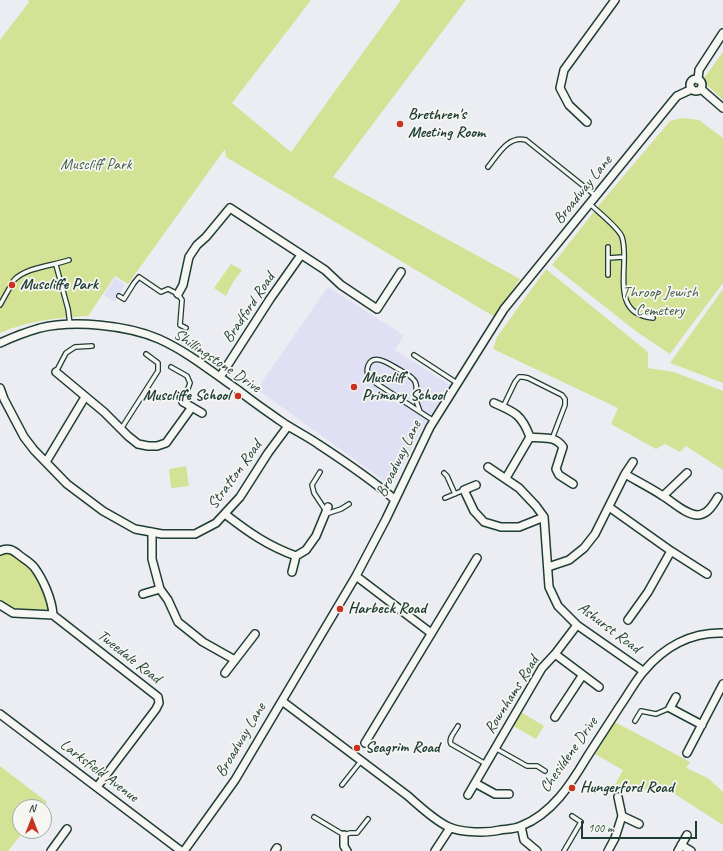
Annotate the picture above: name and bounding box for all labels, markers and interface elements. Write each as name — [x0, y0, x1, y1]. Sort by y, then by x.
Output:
place label: Brethren's Meeting Room — [408, 105, 485, 143]
marker: Brethren's Meeting Room — [395, 119, 405, 129]
street label: Broadway Lane — [549, 152, 617, 228]
park label: Muscliff Park — [60, 155, 132, 175]
street label: Bradford Road — [219, 269, 279, 347]
place label: Muscliffe Park — [20, 275, 98, 295]
marker: Muscliffe Park — [7, 280, 17, 290]
park label: Throop Jewish Cemetery — [622, 283, 698, 321]
street label: Shillingstone Drive — [170, 325, 264, 397]
place label: Muscliff Primary School — [362, 368, 445, 406]
marker: Muscliff Primary School — [349, 382, 359, 392]
place label: Muscliffe School — [143, 386, 230, 406]
marker: Muscliffe School — [233, 391, 243, 401]
street label: Broadway Lane — [372, 418, 426, 500]
street label: Stratton Road — [204, 437, 266, 513]
street label: Ashurst Road — [574, 598, 644, 658]
place label: Harbeck Road — [348, 599, 426, 619]
marker: Harbeck Road — [335, 604, 345, 614]
street label: Tweedale Road — [93, 626, 165, 688]
street label: Rownhams Road — [481, 653, 543, 737]
street label: Broadway Lane — [211, 700, 271, 780]
street label: Chesildene Drive — [536, 714, 602, 796]
street label: Larksfield Avenue — [56, 735, 142, 807]
place label: Seagrim Road — [365, 738, 440, 758]
marker: Seagrim Road — [352, 743, 362, 753]
place label: Hungerford Road — [580, 778, 673, 798]
marker: Hungerford Road — [567, 783, 577, 793]
north arrow — [12, 799, 52, 839]
text: N — [29, 801, 35, 815]
scale bar — [583, 813, 699, 839]
text: 100 m — [588, 820, 614, 836]

